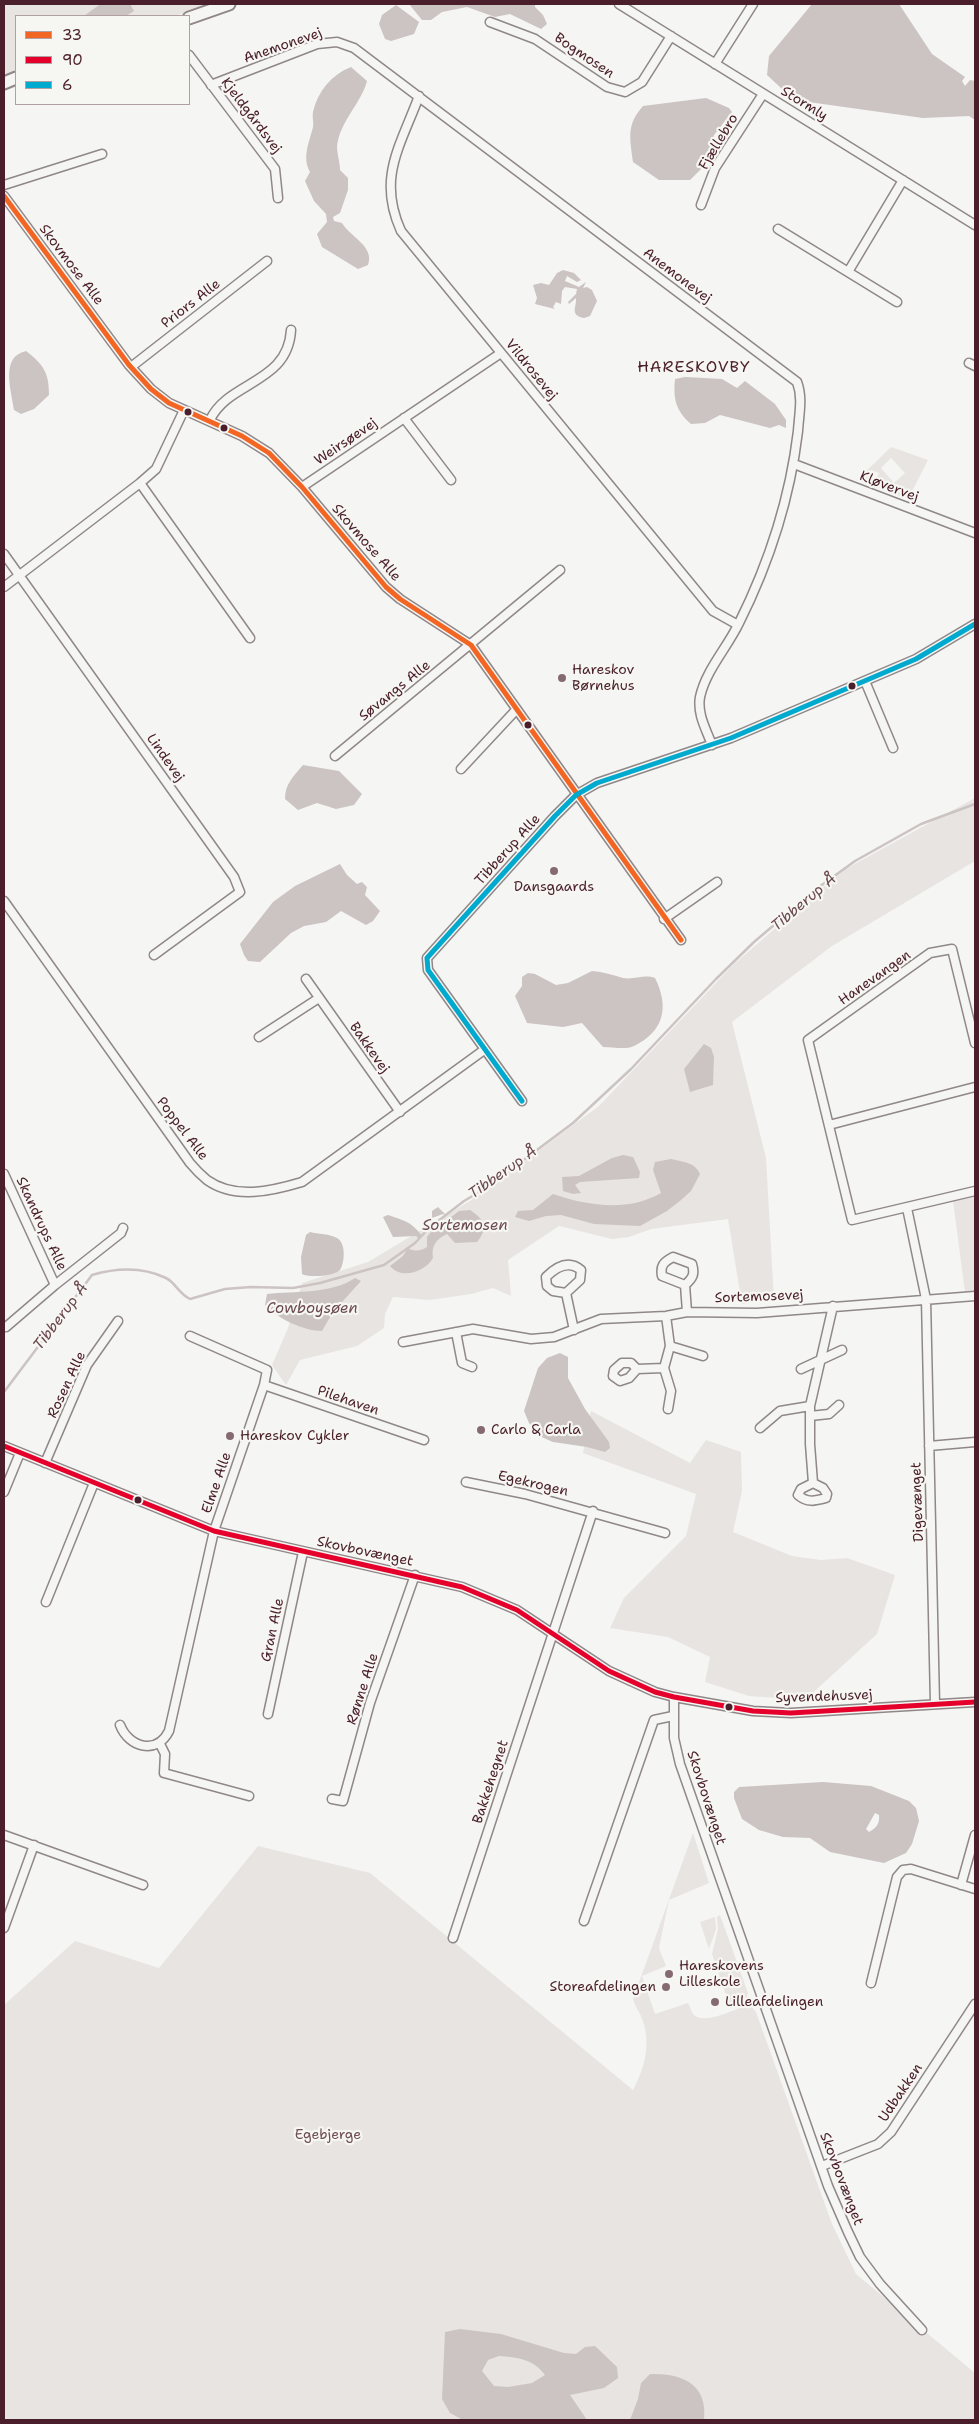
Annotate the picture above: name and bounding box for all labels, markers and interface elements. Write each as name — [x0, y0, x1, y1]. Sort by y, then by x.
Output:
legend — [15, 15, 190, 105]
text: 33 — [62, 25, 82, 45]
street label: Anemonevej — [242, 25, 324, 67]
street label: Bogmosen — [551, 30, 617, 82]
text: 90 — [62, 50, 83, 70]
text: 6 — [62, 75, 73, 95]
street label: Kjeldgårdsvej — [217, 75, 285, 157]
street label: Stormly — [778, 83, 830, 125]
street label: Fjællebro — [696, 111, 742, 173]
street label: Skovmose Alle — [35, 221, 107, 309]
street label: Anemonevej — [639, 245, 715, 307]
street label: Priors Alle — [158, 276, 224, 332]
street label: Vildrosevej — [501, 336, 561, 404]
district label: HARESKOVBY — [636, 358, 752, 378]
unlabelled marker — [183, 407, 193, 417]
street label: Weirsøevej — [311, 415, 381, 469]
unlabelled marker — [219, 423, 229, 433]
street label: Kløvervej — [857, 468, 921, 506]
street label: Skovmose Alle — [328, 501, 404, 585]
street label: Søvangs Alle — [356, 657, 434, 725]
place label: Hareskov Børnehus — [572, 662, 635, 694]
marker: Hareskov Børnehus — [556, 672, 568, 684]
unlabelled marker — [847, 681, 857, 691]
unlabelled marker — [523, 720, 533, 730]
street label: Lindevej — [142, 731, 188, 785]
street label: Tibberup Alle — [472, 811, 544, 889]
marker: Dansgaards — [548, 865, 560, 877]
water label: Tibberup Å — [768, 871, 840, 935]
place label: Dansgaards — [514, 879, 594, 895]
street label: Hanevangen — [836, 947, 914, 1009]
street label: Bakkevej — [345, 1019, 393, 1077]
street label: Poppel Alle — [153, 1094, 211, 1164]
water label: Tibberup Å — [465, 1143, 541, 1203]
street label: Skandrups Alle — [12, 1174, 70, 1274]
water label: Sortemosen — [422, 1217, 508, 1235]
water label: Tibberup Å — [30, 1280, 92, 1354]
street label: Sortemosevej — [714, 1287, 804, 1307]
water label: Cowboysøen — [266, 1300, 358, 1318]
street label: Rosen Alle — [44, 1349, 90, 1421]
street label: Pilehaven — [315, 1383, 381, 1419]
place label: Carlo & Carla — [491, 1422, 581, 1438]
marker: Carlo & Carla — [475, 1424, 487, 1436]
place label: Hareskov Cykler — [240, 1428, 349, 1444]
marker: Hareskov Cykler — [224, 1430, 236, 1442]
street label: Elme Alle — [199, 1450, 235, 1516]
street label: Digevænget — [908, 1462, 928, 1542]
street label: Egekrogen — [496, 1468, 570, 1500]
unlabelled marker — [133, 1495, 143, 1505]
street label: Skovbovænget — [315, 1534, 415, 1570]
street label: Gran Alle — [258, 1597, 288, 1663]
street label: Rønne Alle — [343, 1651, 383, 1727]
street label: Syvendehusvej — [775, 1687, 873, 1707]
unlabelled marker — [724, 1702, 734, 1712]
street label: Bakkehegnet — [470, 1738, 512, 1826]
street label: Skovbovænget — [683, 1749, 729, 1847]
place label: Hareskovens Lilleskole — [679, 1958, 764, 1990]
marker: Hareskovens Lilleskole — [663, 1968, 675, 1980]
place label: Storeafdelingen — [550, 1979, 656, 1995]
marker: Storeafdelingen — [660, 1981, 672, 1993]
place label: Lilleafdelingen — [725, 1994, 823, 2010]
marker: Lilleafdelingen — [709, 1996, 721, 2008]
street label: Udbakken — [875, 2061, 927, 2125]
park label: Egebjerge — [295, 2127, 361, 2143]
street label: Skovbovænget — [816, 2130, 866, 2228]

